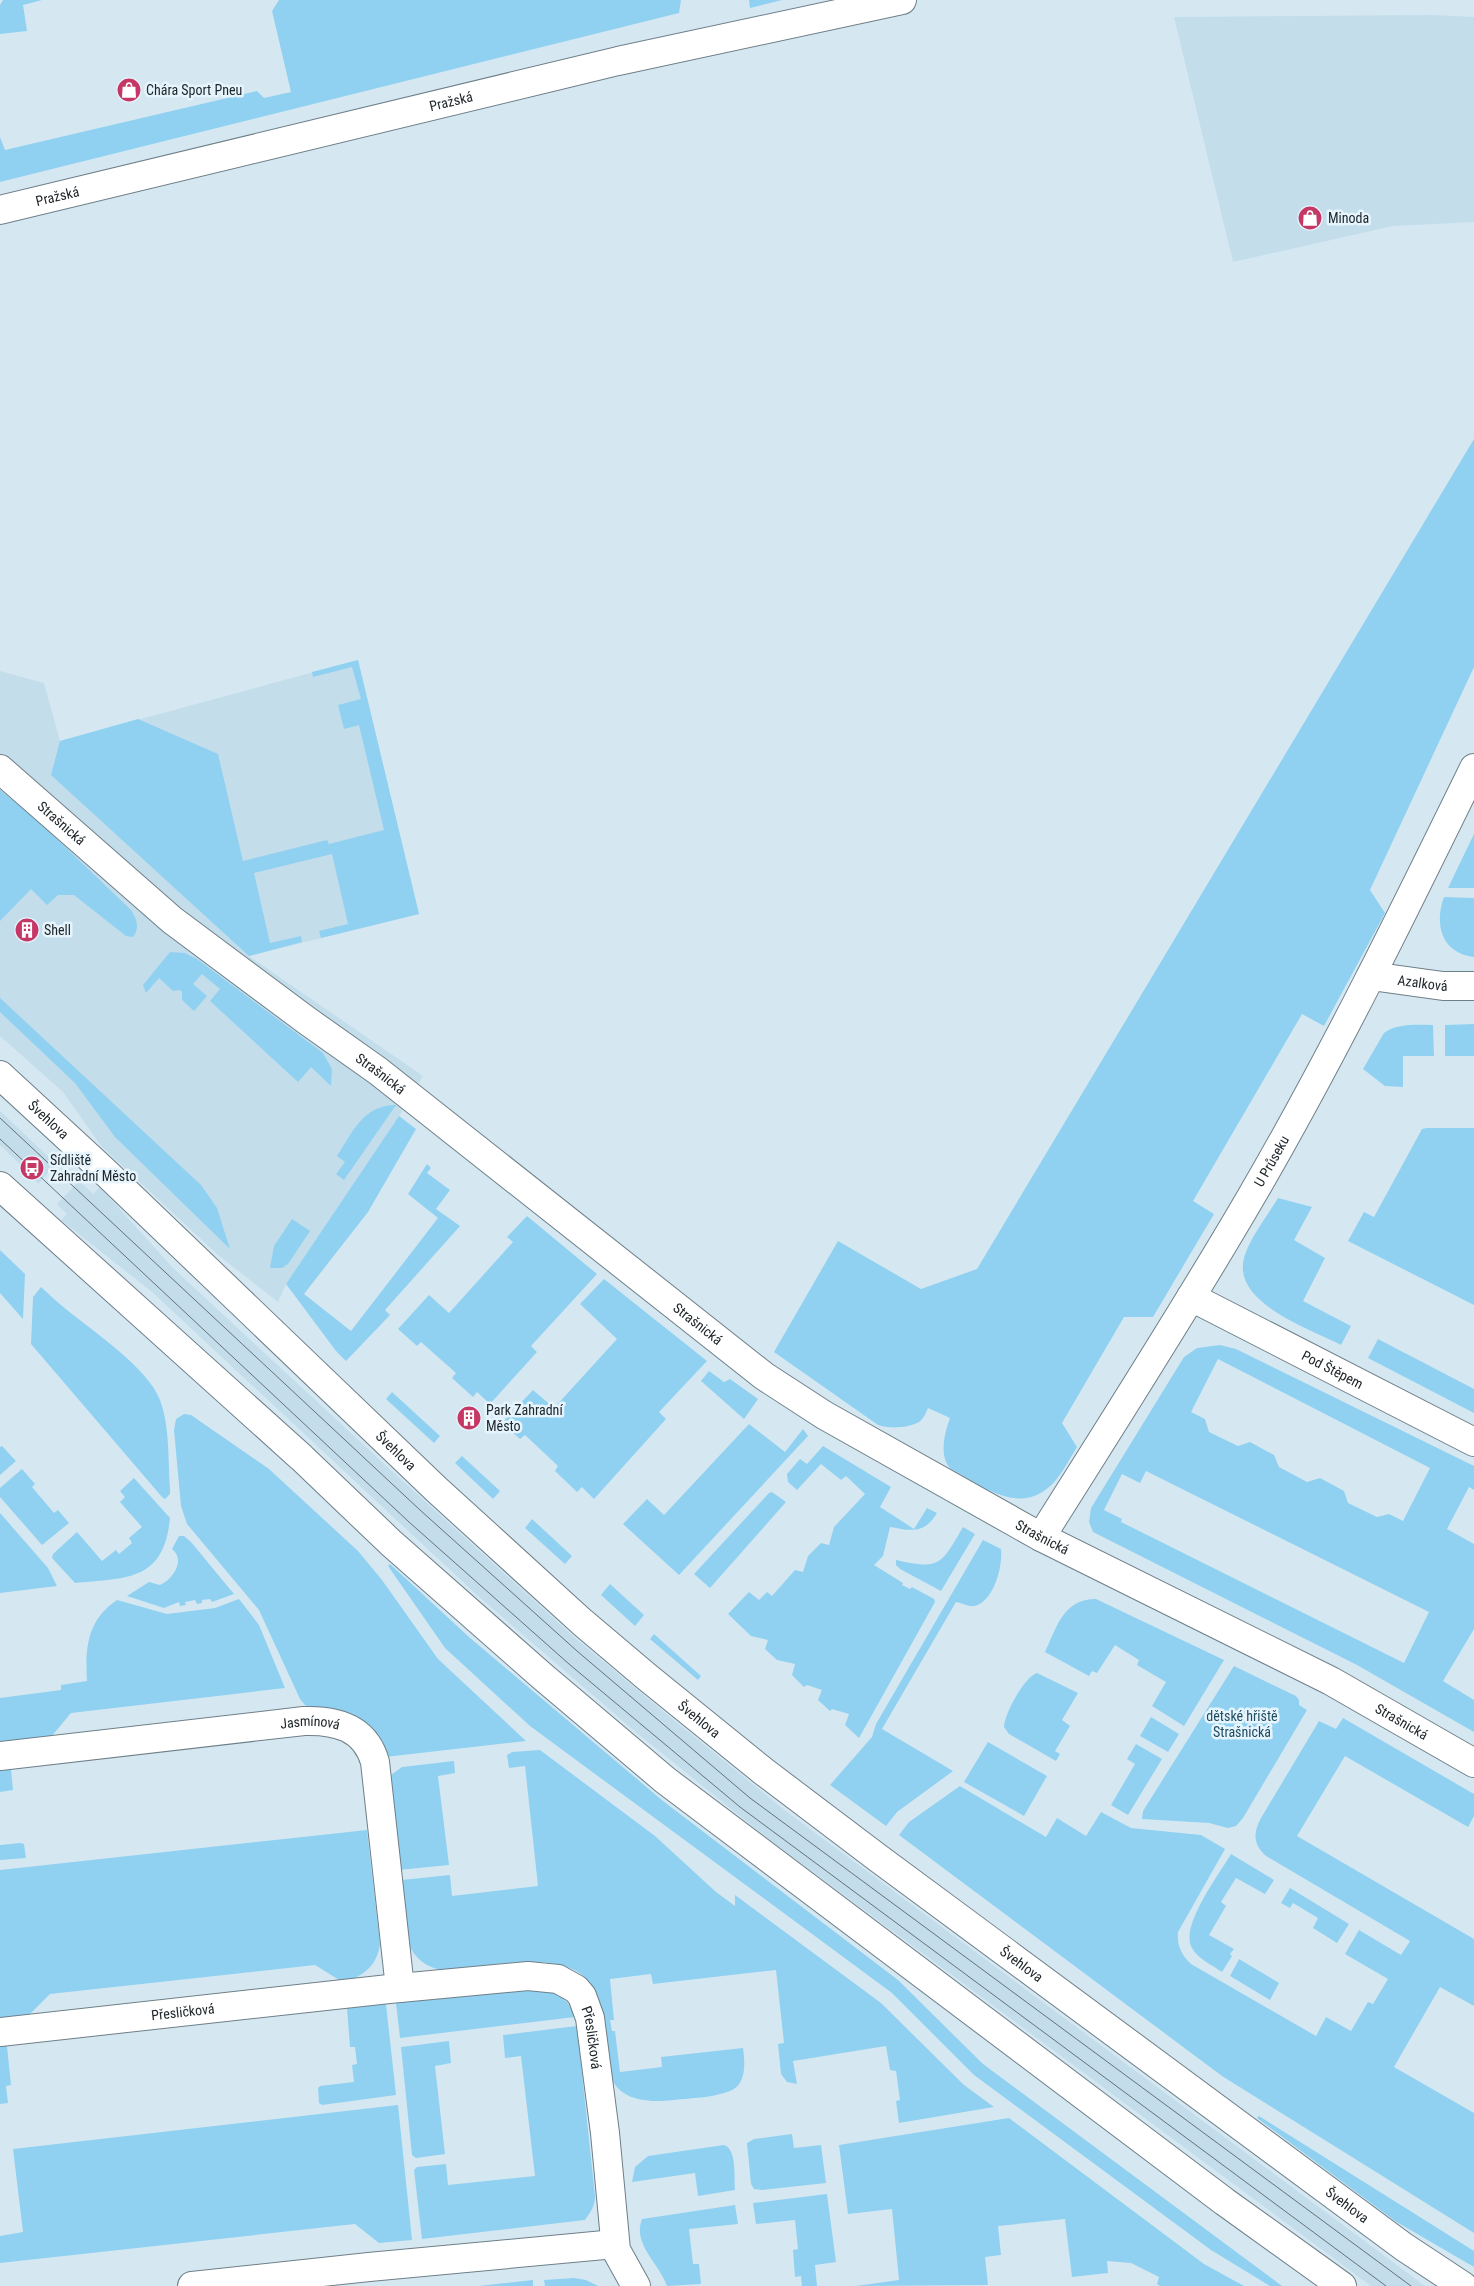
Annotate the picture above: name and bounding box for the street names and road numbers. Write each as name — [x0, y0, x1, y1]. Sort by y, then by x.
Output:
street label: Pražská — [428, 88, 474, 114]
street label: Pražská — [34, 183, 81, 209]
street label: Strašnická — [35, 798, 89, 848]
street label: Azalková — [1397, 972, 1447, 994]
street label: Strašnická — [353, 1050, 409, 1098]
street label: Švehlova — [25, 1096, 72, 1142]
street label: U Průseku — [1251, 1133, 1292, 1189]
street label: Strašnická — [670, 1299, 726, 1348]
street label: Pod Štěpem — [1299, 1347, 1366, 1392]
street label: Švehlova — [373, 1427, 419, 1474]
street label: Strašnická — [1013, 1516, 1072, 1558]
street label: Švehlova — [675, 1697, 723, 1741]
street label: Strašnická — [1373, 1700, 1431, 1743]
street label: Jasmínová — [279, 1713, 342, 1733]
street label: Švehlova — [997, 1942, 1046, 1985]
street label: Přesličková — [150, 2000, 215, 2023]
street label: Přesličková — [578, 2004, 605, 2070]
street label: Švehlova — [1323, 2183, 1372, 2226]

